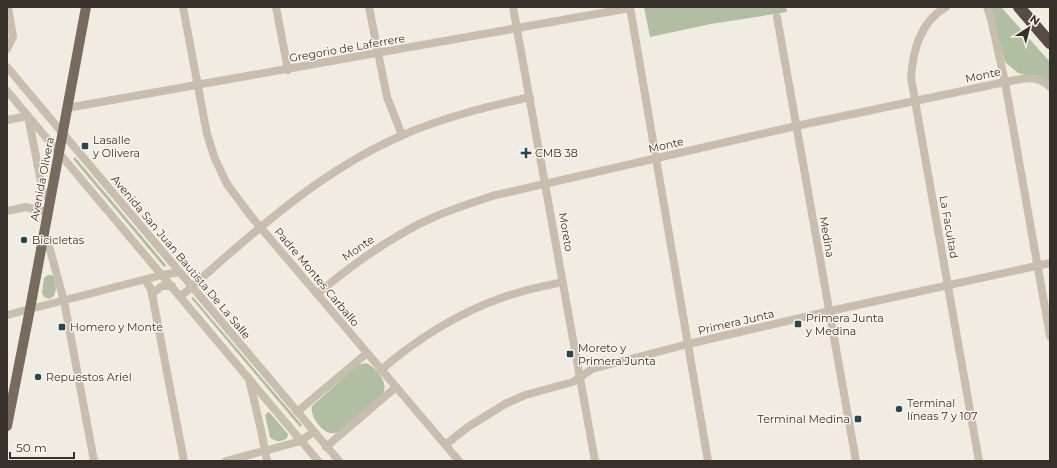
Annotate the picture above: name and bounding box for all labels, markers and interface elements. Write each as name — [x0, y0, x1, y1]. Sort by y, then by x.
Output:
north arrow — [1009, 8, 1049, 48]
text: N — [1027, 12, 1043, 28]
street label: Gregorio de Laferrere — [288, 31, 406, 65]
street label: Monte — [964, 64, 1002, 86]
place label: Lasalle y Olivera — [92, 133, 140, 160]
street label: Monte — [647, 134, 685, 156]
street label: Avenida Olivera — [27, 136, 57, 222]
marker: Lasalle y Olivera — [80, 141, 90, 151]
place label: CMB 38 — [535, 146, 578, 160]
marker: CMB 38 — [520, 147, 532, 159]
street label: Avenida San Juan Bautista De La Salle — [108, 172, 254, 342]
street label: La Facultad — [937, 194, 961, 260]
street label: Moreto — [556, 211, 576, 253]
street label: Medina — [817, 215, 837, 259]
street label: Padre Montes Carballo — [272, 225, 363, 329]
street label: Monte — [339, 232, 377, 264]
place label: Bicicletas — [32, 233, 85, 247]
marker: Bicicletas — [19, 235, 29, 245]
street label: Primera Junta — [697, 306, 775, 338]
place label: Primera Junta y Medina — [805, 311, 884, 338]
marker: Primera Junta y Medina — [793, 319, 803, 329]
place label: Homero y Monte — [70, 320, 163, 334]
marker: Homero y Monte — [57, 322, 67, 332]
place label: Moreto y Primera Junta — [578, 341, 656, 368]
marker: Moreto y Primera Junta — [565, 349, 575, 359]
place label: Repuestos Ariel — [46, 370, 132, 384]
marker: Repuestos Ariel — [33, 372, 43, 382]
place label: Terminal líneas 7 y 107 — [907, 396, 977, 423]
marker: Terminal líneas 7 y 107 — [894, 404, 904, 414]
place label: Terminal Medina — [757, 412, 850, 426]
marker: Terminal Medina — [853, 414, 863, 424]
scale bar — [10, 434, 74, 460]
text: 50 m — [16, 440, 47, 455]

